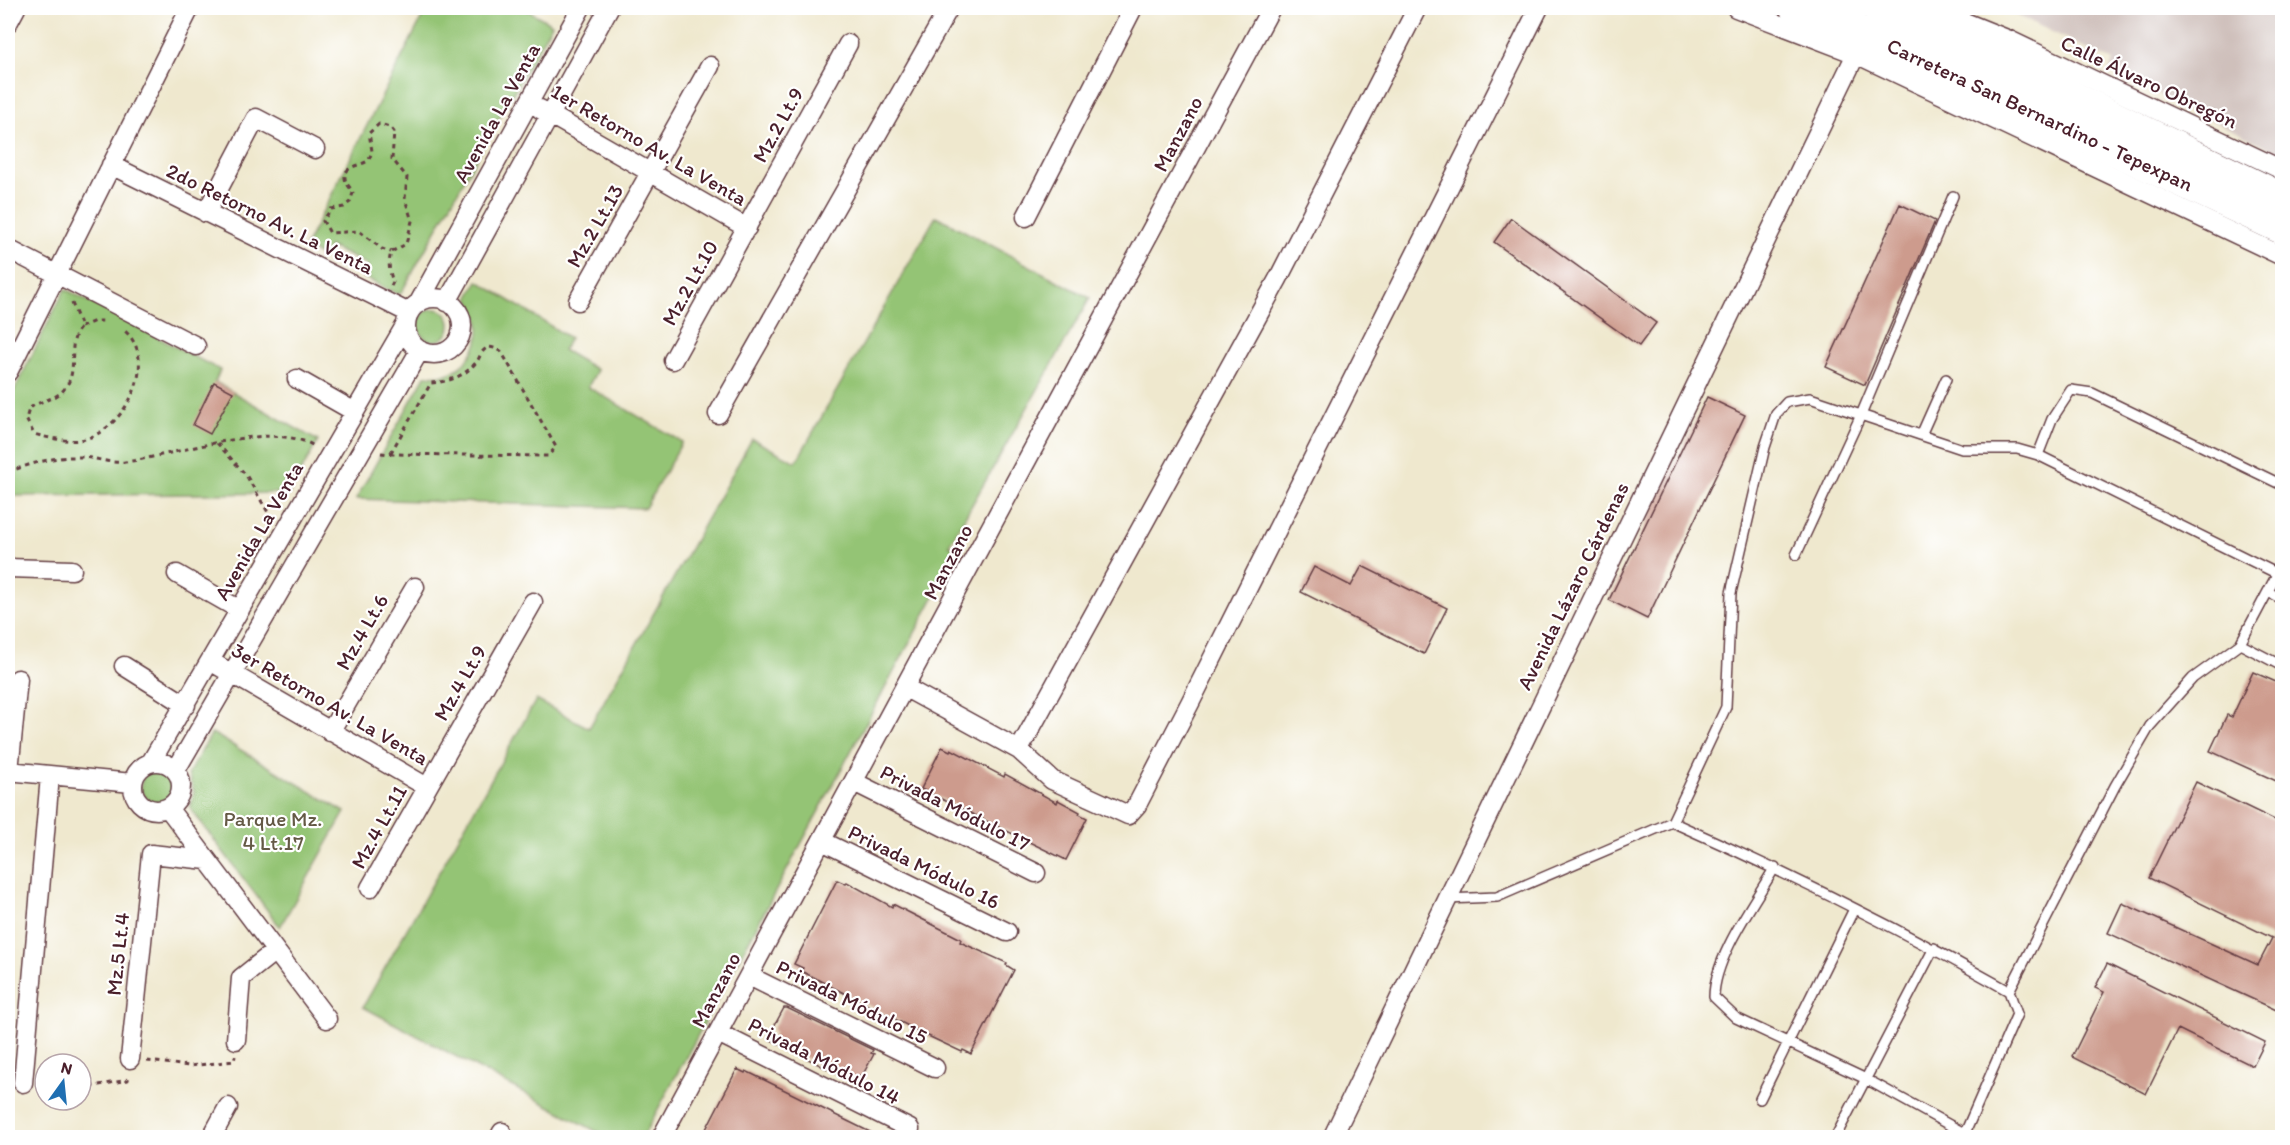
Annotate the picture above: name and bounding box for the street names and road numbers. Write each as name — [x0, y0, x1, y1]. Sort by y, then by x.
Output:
street label: Calle Álvaro Obregón — [2057, 30, 2242, 134]
street label: Carretera San Bernardino - Tepexpan — [1883, 32, 2197, 197]
street label: Avenida La Venta — [448, 39, 545, 187]
street label: 1er Retorno Av. La Venta — [547, 78, 752, 211]
street label: Mz.2 Lt.9 — [747, 83, 808, 167]
street label: Manzano — [1147, 92, 1208, 176]
street label: 2do Retorno Av. La Venta — [163, 158, 378, 280]
street label: Mz.2 Lt.13 — [561, 180, 628, 272]
street label: Mz.2 Lt.10 — [656, 236, 723, 330]
street label: Avenida La Venta — [209, 457, 308, 604]
street label: Avenida Lázaro Cárdenas — [1511, 478, 1634, 694]
street label: Manzano — [917, 520, 978, 604]
street label: Mz.4 Lt.6 — [330, 589, 393, 674]
street label: 3er Retorno Av. La Venta — [227, 637, 433, 770]
street label: Mz.4 Lt.9 — [428, 640, 491, 725]
street label: Privada Módulo 17 — [876, 759, 1034, 856]
street label: Mz.4 Lt.11 — [345, 780, 412, 873]
street label: Privada Módulo 16 — [844, 819, 1004, 914]
street label: Mz.5 Lt.4 — [101, 911, 134, 997]
street label: Manzano — [685, 948, 746, 1032]
street label: Privada Módulo 15 — [772, 954, 932, 1049]
street label: Privada Módulo 14 — [744, 1012, 905, 1110]

